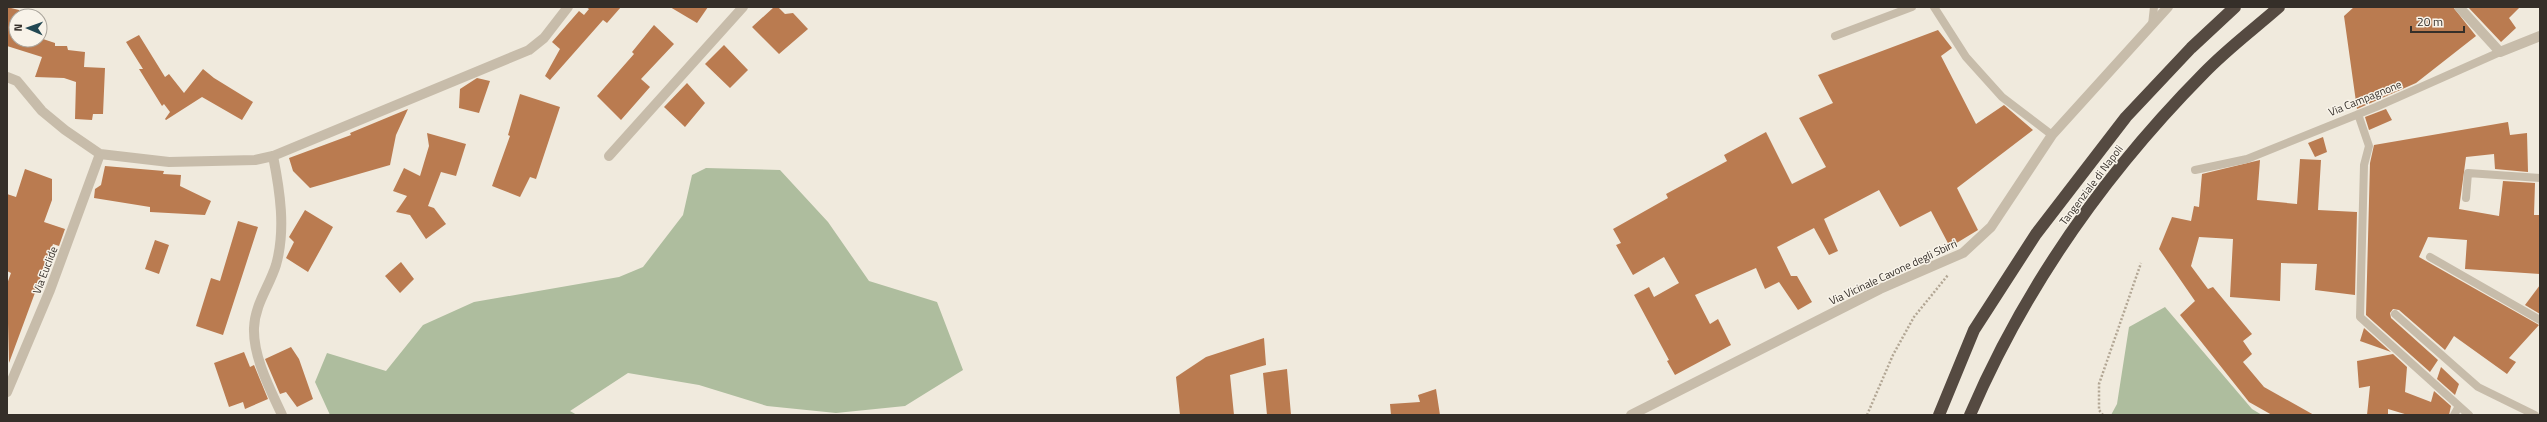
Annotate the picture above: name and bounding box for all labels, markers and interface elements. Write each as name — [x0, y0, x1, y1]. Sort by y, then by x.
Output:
north arrow — [8, 8, 48, 48]
scale bar — [2411, 8, 2464, 34]
text: 20 m — [2417, 12, 2443, 31]
text: N — [10, 24, 26, 32]
street label: Via Campagnone — [2326, 76, 2404, 120]
street label: Tangenziale di Napoli — [2055, 141, 2127, 229]
street label: Via Vicinale Cavone degli Sbirri — [1826, 235, 1960, 309]
street label: Via Euclide — [29, 244, 62, 296]

